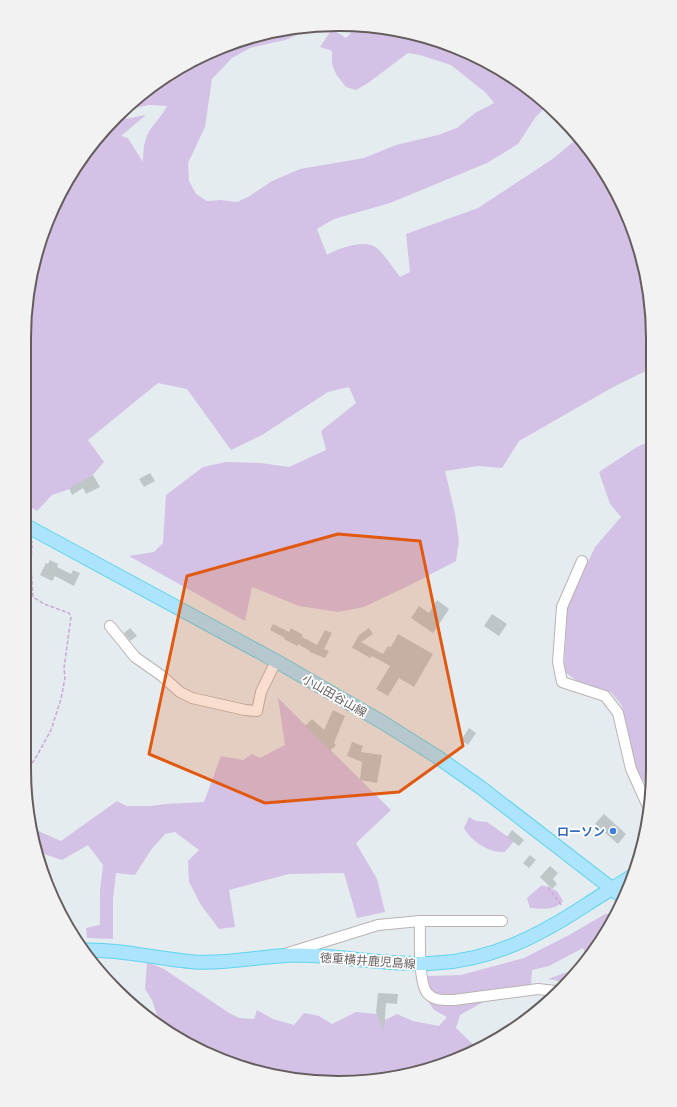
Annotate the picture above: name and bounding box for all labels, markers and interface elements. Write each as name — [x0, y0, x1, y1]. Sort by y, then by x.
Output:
street label: 小山田谷山線 — [300, 671, 370, 719]
place label: ローソン — [557, 824, 605, 838]
marker: ローソン — [608, 826, 618, 836]
street label: 徳重横井鹿児島線 — [320, 950, 416, 970]

